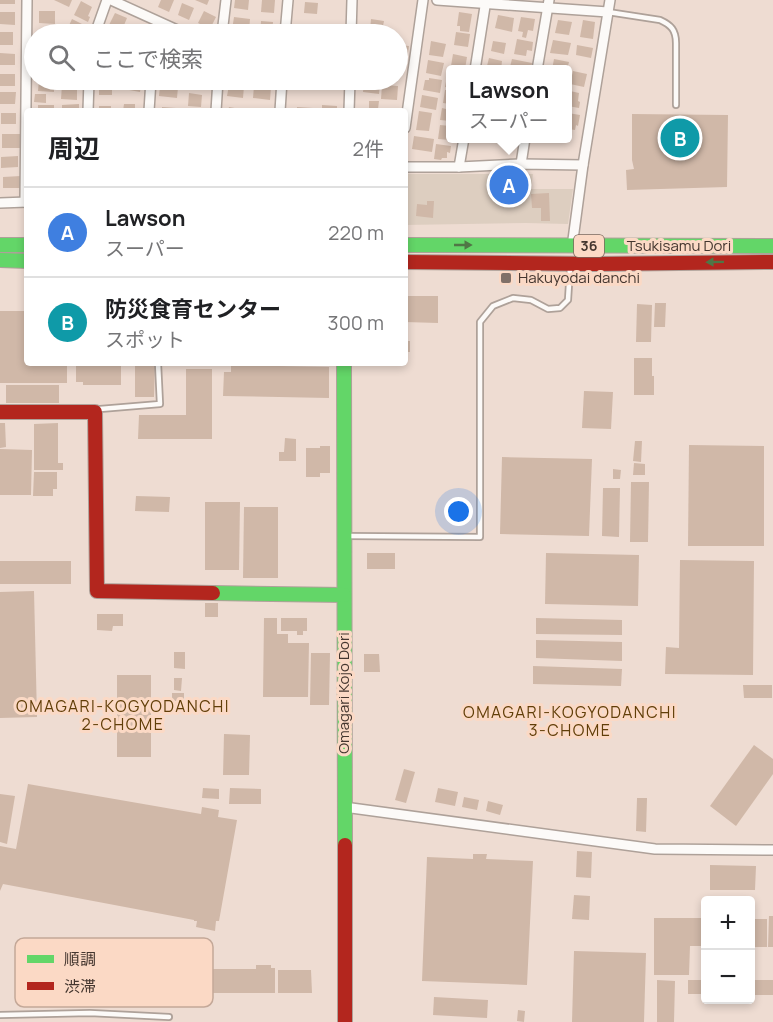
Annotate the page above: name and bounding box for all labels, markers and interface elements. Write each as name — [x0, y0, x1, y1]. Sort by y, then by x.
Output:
search box — [24, 24, 408, 90]
icon: search — [45, 41, 78, 74]
text: ここで検索 — [93, 44, 203, 74]
popup — [446, 65, 572, 143]
text: Lawson — [469, 75, 549, 105]
text: スーパー — [469, 107, 549, 134]
pin: B — [660, 116, 700, 160]
text: 周辺 — [48, 130, 100, 166]
text: 2件 — [353, 135, 384, 162]
pin: A — [490, 162, 528, 207]
text: Lawson — [105, 203, 185, 233]
text: A — [61, 219, 74, 246]
text: 220 m — [328, 219, 384, 246]
text: スーパー — [105, 235, 185, 262]
road number: 36 — [574, 235, 604, 257]
street label: Tsukisamu Dori — [627, 235, 731, 256]
one-way arrow — [454, 240, 473, 250]
one-way arrow — [705, 258, 724, 267]
place label: Hakuyodai danchi — [518, 267, 640, 288]
marker: Hakuyodai danchi — [499, 271, 513, 285]
text: 防災食育センター — [105, 294, 281, 324]
text: B — [61, 309, 74, 336]
text: 300 m — [328, 309, 384, 336]
text: スポット — [105, 326, 185, 353]
your location — [444, 497, 473, 526]
street label: Omagari Kojo Dori — [333, 632, 354, 754]
district label: OMAGARI-KOGYODANCHI 2-CHOME — [16, 695, 230, 735]
district label: OMAGARI-KOGYODANCHI 3-CHOME — [463, 701, 677, 741]
map controls — [701, 896, 755, 1004]
button: + — [701, 896, 755, 950]
legend — [15, 938, 213, 1007]
text: 順調 — [64, 948, 96, 970]
button: − — [701, 950, 755, 1004]
text: 渋滞 — [64, 975, 96, 997]

